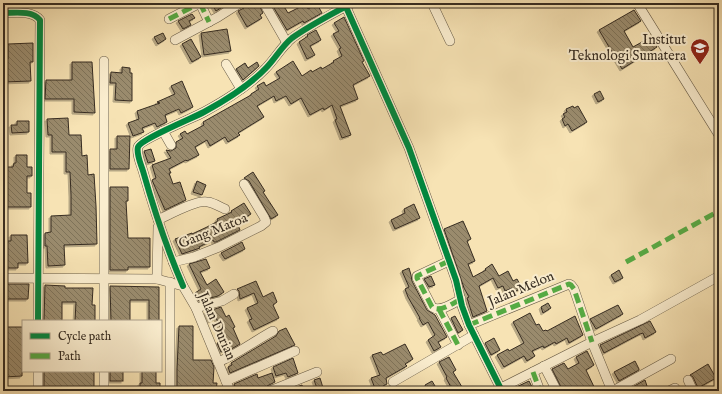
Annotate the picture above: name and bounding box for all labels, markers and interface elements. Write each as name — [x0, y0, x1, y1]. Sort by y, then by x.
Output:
place label: Institut Teknologi Sumatera — [569, 31, 687, 65]
school or university icon: Institut Teknologi Sumatera — [689, 37, 711, 65]
street label: Gang Matoa — [176, 209, 251, 253]
street label: Jalan Melon — [483, 267, 557, 312]
street label: Jalan Durian — [193, 287, 240, 363]
legend — [22, 320, 162, 372]
text: Cycle path — [58, 329, 112, 345]
text: Path — [58, 349, 81, 364]

